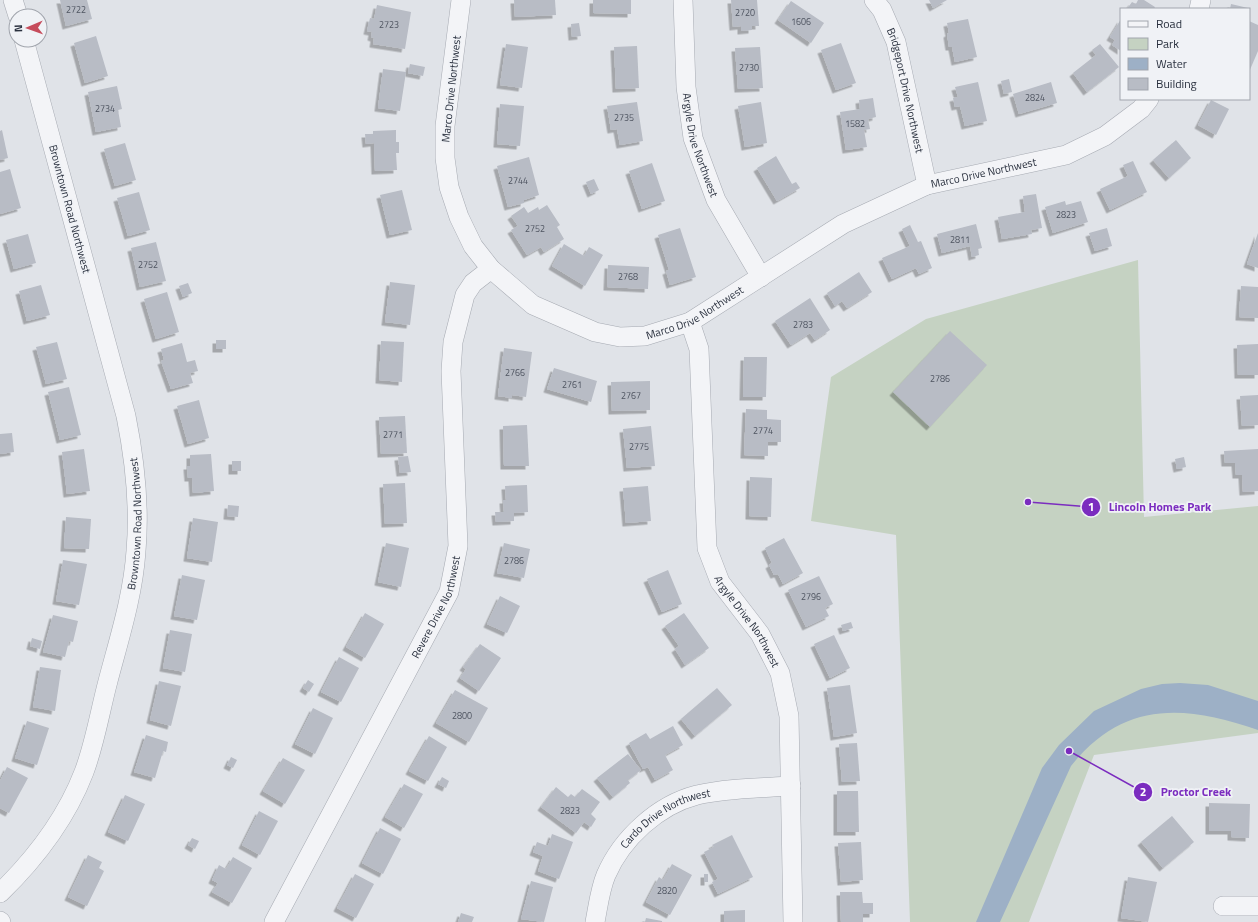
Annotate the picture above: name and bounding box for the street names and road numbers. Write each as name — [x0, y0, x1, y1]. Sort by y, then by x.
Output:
street label: Bridgeport Drive Northwest — [883, 25, 928, 154]
street label: Marco Drive Northwest — [437, 35, 465, 143]
street label: Argyle Drive Northwest — [679, 92, 722, 199]
street label: Browntown Road Northwest — [45, 143, 95, 275]
street label: Marco Drive Northwest — [929, 154, 1038, 192]
street label: Marco Drive Northwest — [644, 282, 747, 343]
street label: Browntown Road Northwest — [123, 457, 145, 591]
street label: Revere Drive Northwest — [407, 554, 464, 661]
street label: Argyle Drive Northwest — [710, 574, 784, 670]
street label: Cardo Drive Northwest — [616, 785, 712, 852]

